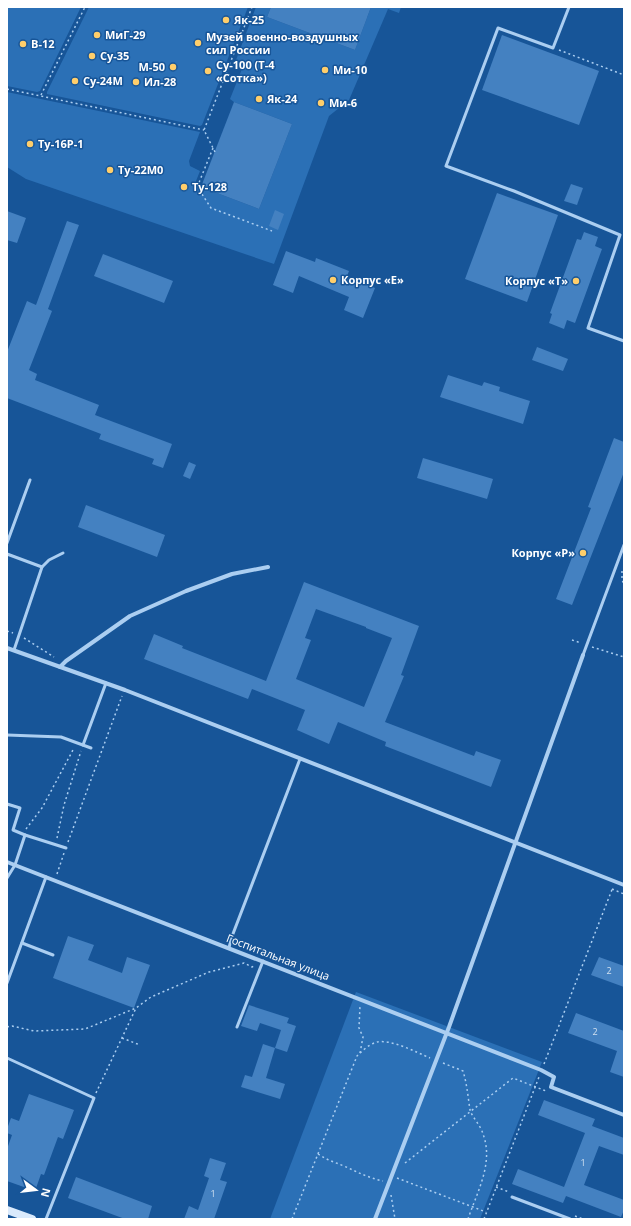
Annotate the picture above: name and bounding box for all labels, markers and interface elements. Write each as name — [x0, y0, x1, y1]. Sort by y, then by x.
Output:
place label: Як-25 — [233, 12, 264, 27]
marker: Як-25 — [221, 15, 231, 25]
place label: МиГ-29 — [105, 27, 146, 42]
place label: Музей военно-воздушных сил России — [206, 29, 359, 57]
marker: МиГ-29 — [92, 30, 102, 40]
place label: В-12 — [31, 36, 55, 51]
marker: Музей военно-воздушных сил России — [193, 38, 203, 48]
marker: В-12 — [18, 39, 28, 49]
place label: Су-35 — [100, 48, 129, 63]
marker: Су-35 — [87, 51, 97, 61]
place label: Су-100 (Т-4 «Сотка») — [216, 57, 275, 85]
place label: М-50 — [139, 59, 165, 74]
marker: М-50 — [168, 62, 178, 72]
place label: Ми-10 — [333, 62, 367, 77]
marker: Ми-10 — [320, 65, 330, 75]
marker: Су-100 (Т-4 «Сотка») — [203, 66, 213, 76]
place label: Су-24М — [83, 73, 123, 88]
place label: Ил-28 — [144, 74, 176, 89]
marker: Су-24М — [70, 76, 80, 86]
marker: Ил-28 — [131, 77, 141, 87]
place label: Як-24 — [266, 91, 298, 106]
marker: Як-24 — [254, 94, 264, 104]
place label: Ми-6 — [329, 95, 357, 110]
marker: Ми-6 — [316, 98, 326, 108]
place label: Ту-16Р-1 — [38, 136, 83, 151]
marker: Ту-16Р-1 — [25, 139, 35, 149]
place label: Ту-22М0 — [118, 162, 163, 177]
marker: Ту-22М0 — [105, 165, 115, 175]
place label: Ту-128 — [192, 179, 227, 194]
marker: Ту-128 — [179, 182, 189, 192]
place label: Корпус «Е» — [341, 272, 404, 287]
place label: Корпус «Т» — [505, 273, 568, 288]
marker: Корпус «Е» — [328, 275, 338, 285]
marker: Корпус «Т» — [571, 276, 581, 286]
place label: Корпус «Р» — [511, 545, 575, 560]
marker: Корпус «Р» — [578, 548, 588, 558]
street label: Госпитальная улица — [224, 930, 332, 983]
house number: 2 — [606, 964, 612, 977]
house number: 2 — [592, 1025, 598, 1038]
house number: 1 — [580, 1156, 586, 1169]
north arrow — [16, 1170, 56, 1210]
text: N — [38, 1186, 55, 1199]
house number: 1 — [210, 1187, 216, 1200]

